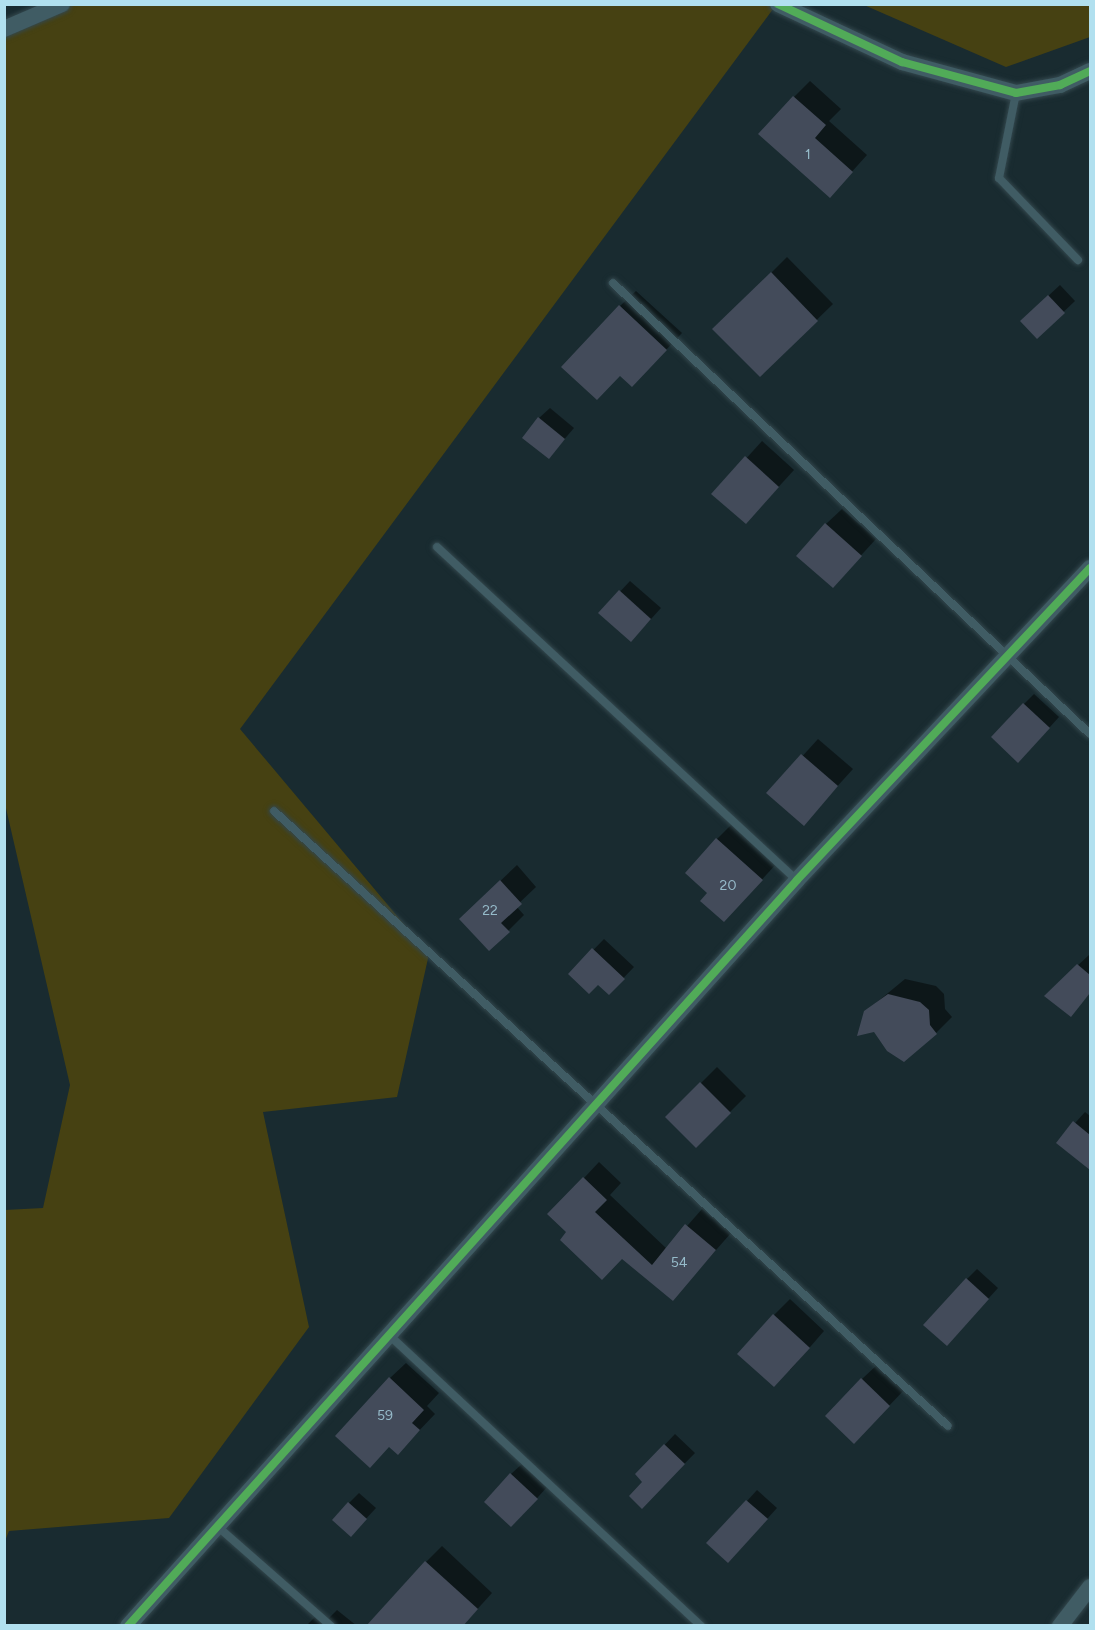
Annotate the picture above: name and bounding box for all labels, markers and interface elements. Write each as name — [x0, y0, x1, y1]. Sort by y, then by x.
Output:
house number: 1 — [805, 147, 811, 163]
house number: 20 — [720, 878, 736, 894]
house number: 22 — [482, 903, 498, 919]
house number: 54 — [671, 1255, 687, 1271]
house number: 59 — [377, 1408, 393, 1424]

